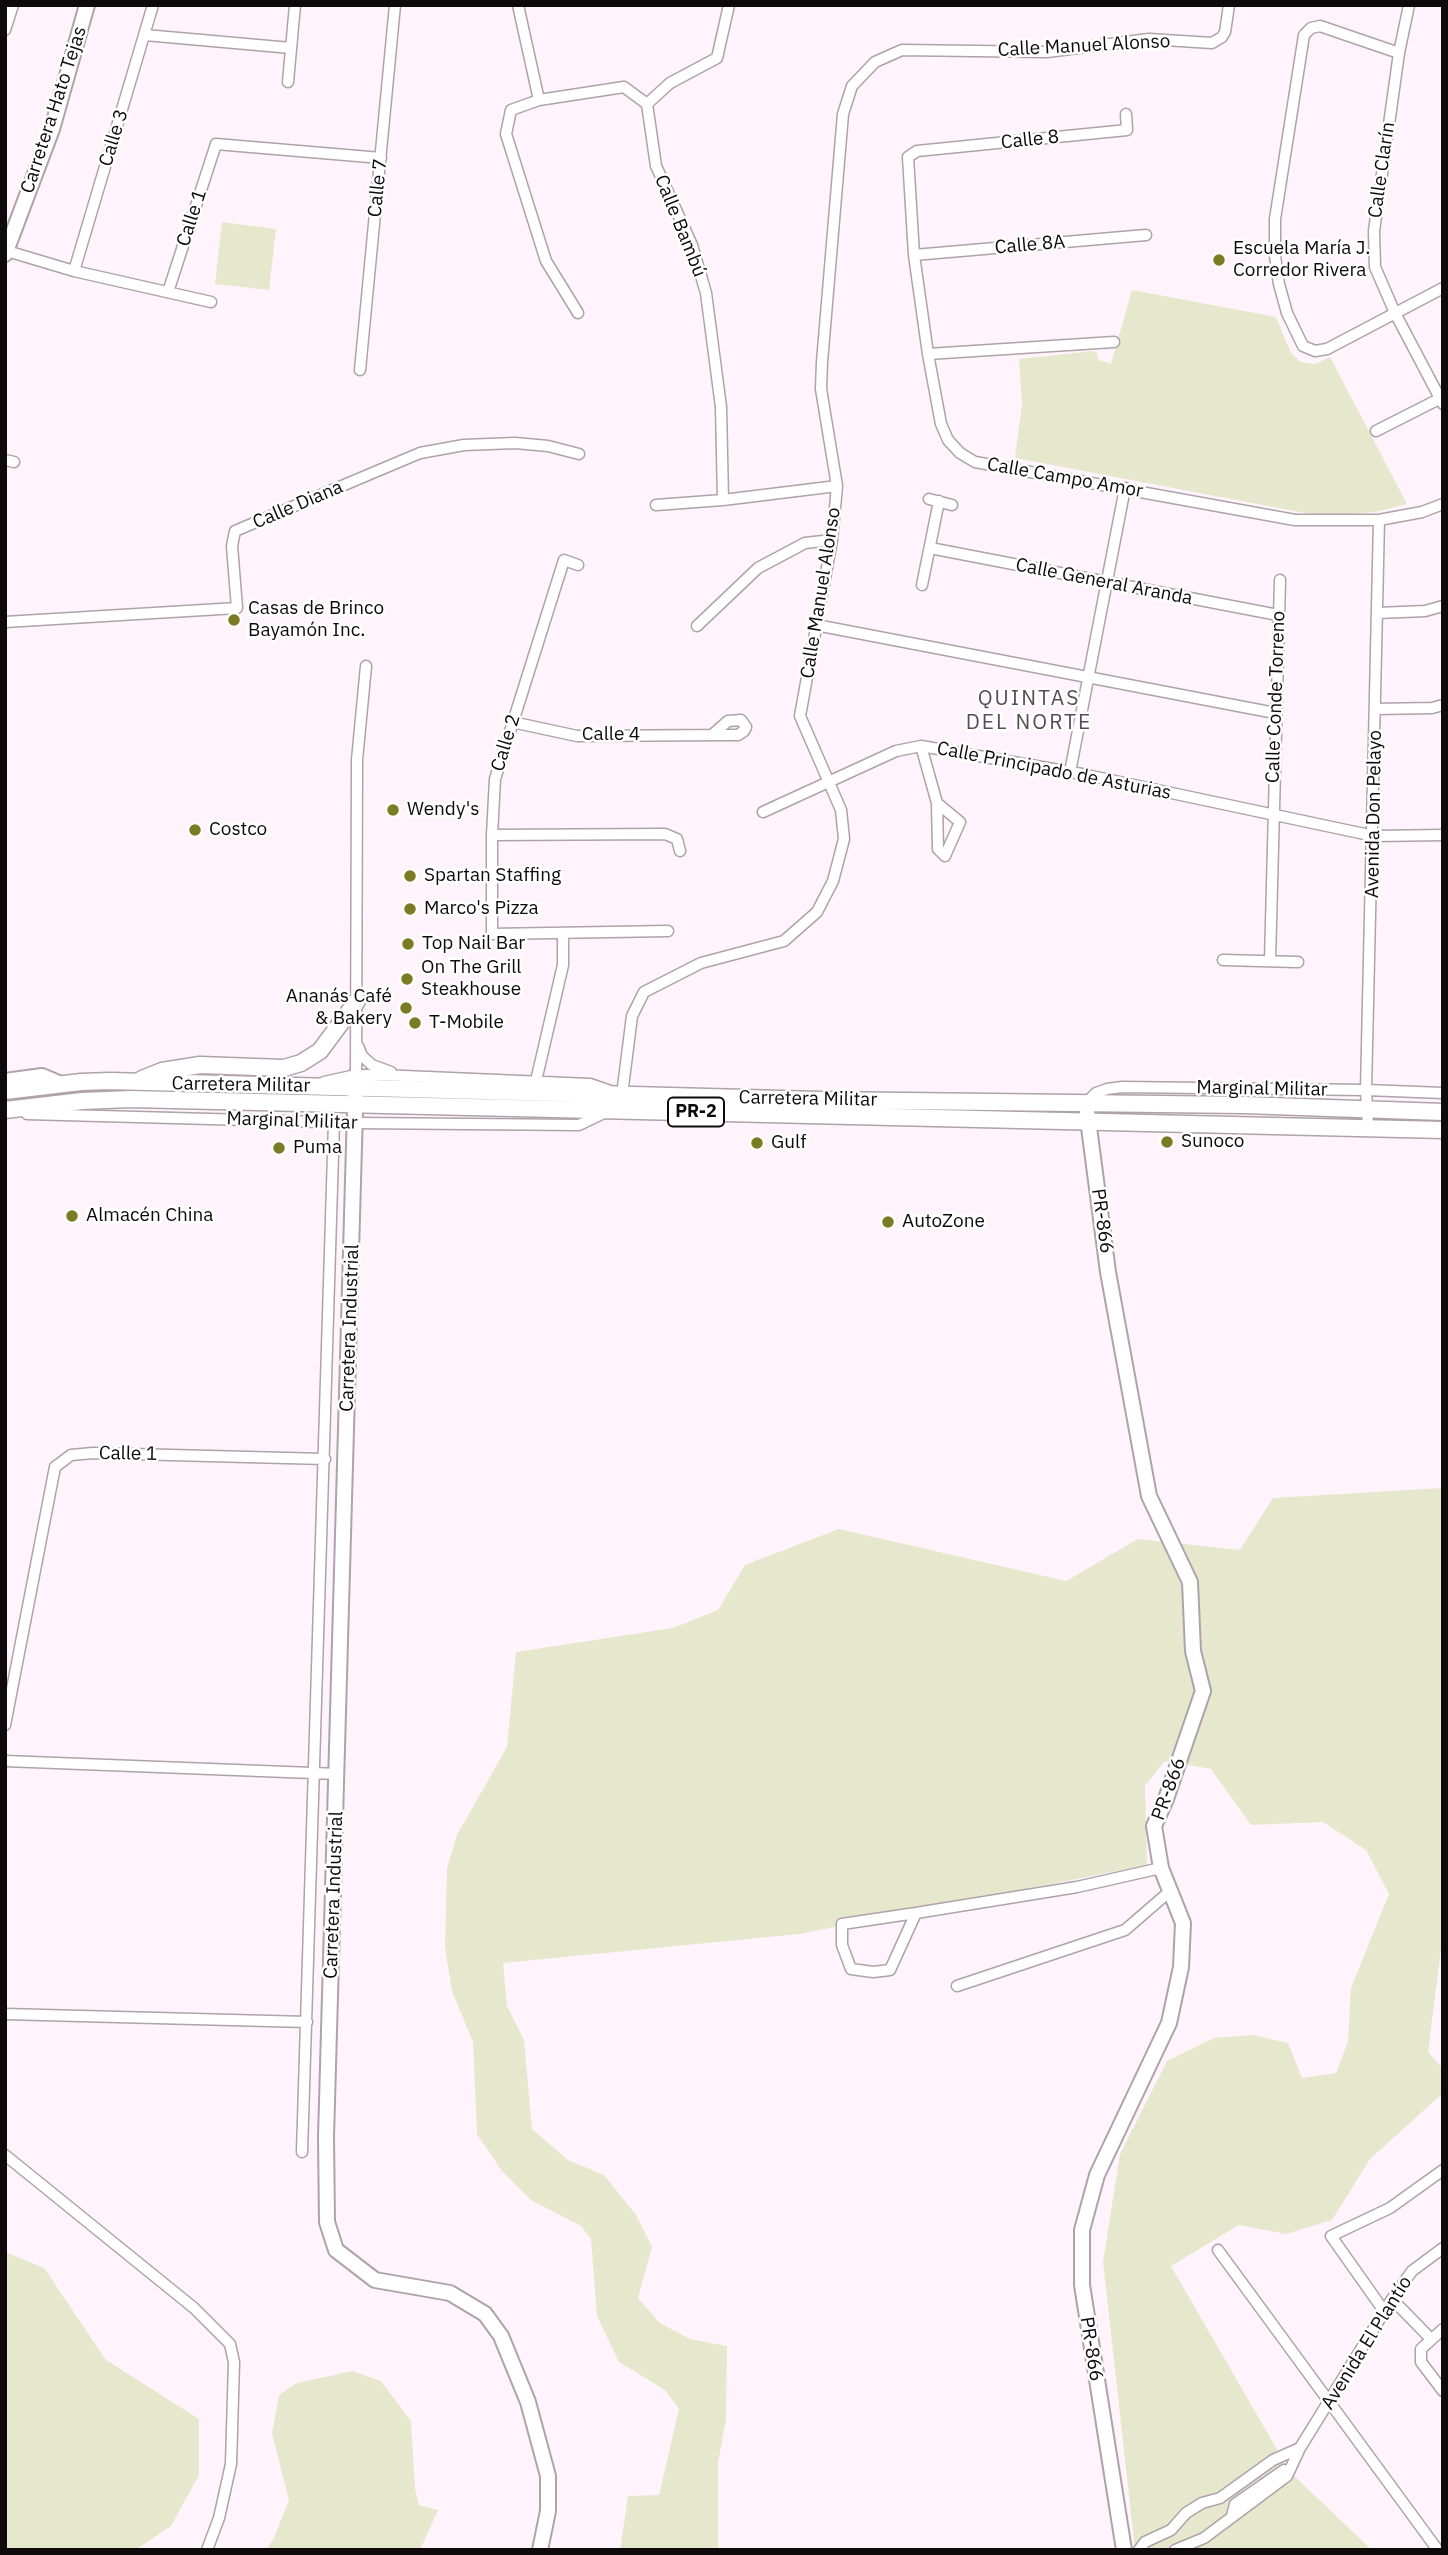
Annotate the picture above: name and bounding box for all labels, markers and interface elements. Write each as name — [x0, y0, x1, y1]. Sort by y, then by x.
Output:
street label: Carretera Hato Tejas — [16, 24, 92, 196]
street label: Calle Manuel Alonso — [997, 30, 1171, 62]
street label: Calle 3 — [95, 107, 133, 169]
street label: Calle Clarín — [1364, 121, 1400, 219]
street label: Calle 8 — [1000, 126, 1060, 154]
street label: Calle 7 — [364, 158, 392, 218]
street label: Calle Bambú — [649, 172, 711, 280]
street label: Calle 1 — [172, 187, 212, 249]
street label: Calle 8A — [994, 231, 1066, 259]
place label: Escuela María J. Corredor Rivera — [1233, 238, 1370, 282]
marker: Escuela María J. Corredor Rivera — [1211, 252, 1227, 268]
street label: Calle Campo Amor — [985, 453, 1145, 503]
street label: Calle Diana — [250, 476, 346, 534]
street label: Calle Manuel Alonso — [796, 506, 846, 680]
street label: Calle General Aranda — [1014, 554, 1194, 610]
place label: Casas de Brinco Bayamón Inc. — [248, 598, 384, 642]
street label: Calle Conde Torreno — [1262, 611, 1290, 783]
marker: Casas de Brinco Bayamón Inc. — [226, 612, 242, 628]
district label: QUINTAS DEL NORTE — [967, 686, 1091, 736]
street label: Calle 2 — [487, 712, 525, 774]
street label: Calle 4 — [582, 724, 640, 746]
street label: Avenida Don Pelayo — [1361, 730, 1387, 898]
street label: Calle Principado de Asturias — [935, 737, 1173, 805]
place label: Wendy's — [407, 799, 480, 821]
marker: Wendy's — [385, 802, 401, 818]
place label: Costco — [209, 819, 267, 841]
marker: Costco — [187, 822, 203, 838]
place label: Spartan Staffing — [424, 865, 561, 887]
marker: Spartan Staffing — [402, 868, 418, 884]
place label: Marco's Pizza — [424, 898, 539, 920]
marker: Marco's Pizza — [402, 901, 418, 917]
place label: Top Nail Bar — [422, 933, 525, 955]
marker: Top Nail Bar — [400, 936, 416, 952]
place label: On The Grill Steakhouse — [421, 957, 521, 1001]
marker: On The Grill Steakhouse — [399, 971, 415, 987]
place label: Ananás Café & Bakery — [286, 986, 392, 1030]
marker: Ananás Café & Bakery — [398, 1000, 414, 1016]
place label: T-Mobile — [429, 1012, 504, 1034]
marker: T-Mobile — [407, 1015, 423, 1031]
street label: Carretera Militar — [171, 1072, 311, 1098]
street label: Marginal Militar — [1196, 1076, 1328, 1102]
street label: Carretera Militar — [738, 1086, 878, 1112]
road number: PR-2 — [668, 1098, 724, 1126]
street label: Marginal Militar — [226, 1107, 358, 1135]
place label: Sunoco — [1181, 1131, 1244, 1153]
place label: Gulf — [771, 1132, 806, 1154]
marker: Sunoco — [1159, 1134, 1175, 1150]
marker: Gulf — [749, 1135, 765, 1151]
place label: Puma — [293, 1137, 342, 1159]
marker: Puma — [271, 1140, 287, 1156]
street label: PR-866 — [1086, 1187, 1118, 1255]
place label: Almacén China — [86, 1205, 214, 1227]
marker: Almacén China — [64, 1208, 80, 1224]
place label: AutoZone — [902, 1211, 985, 1233]
marker: AutoZone — [880, 1214, 896, 1230]
street label: Carretera Industrial — [336, 1244, 364, 1412]
street label: Calle 1 — [99, 1442, 157, 1466]
street label: PR-866 — [1147, 1754, 1191, 1824]
street label: Carretera Industrial — [320, 1811, 348, 1979]
street label: Avenida El Plantío — [1317, 2272, 1417, 2414]
street label: PR-866 — [1075, 2315, 1107, 2383]

